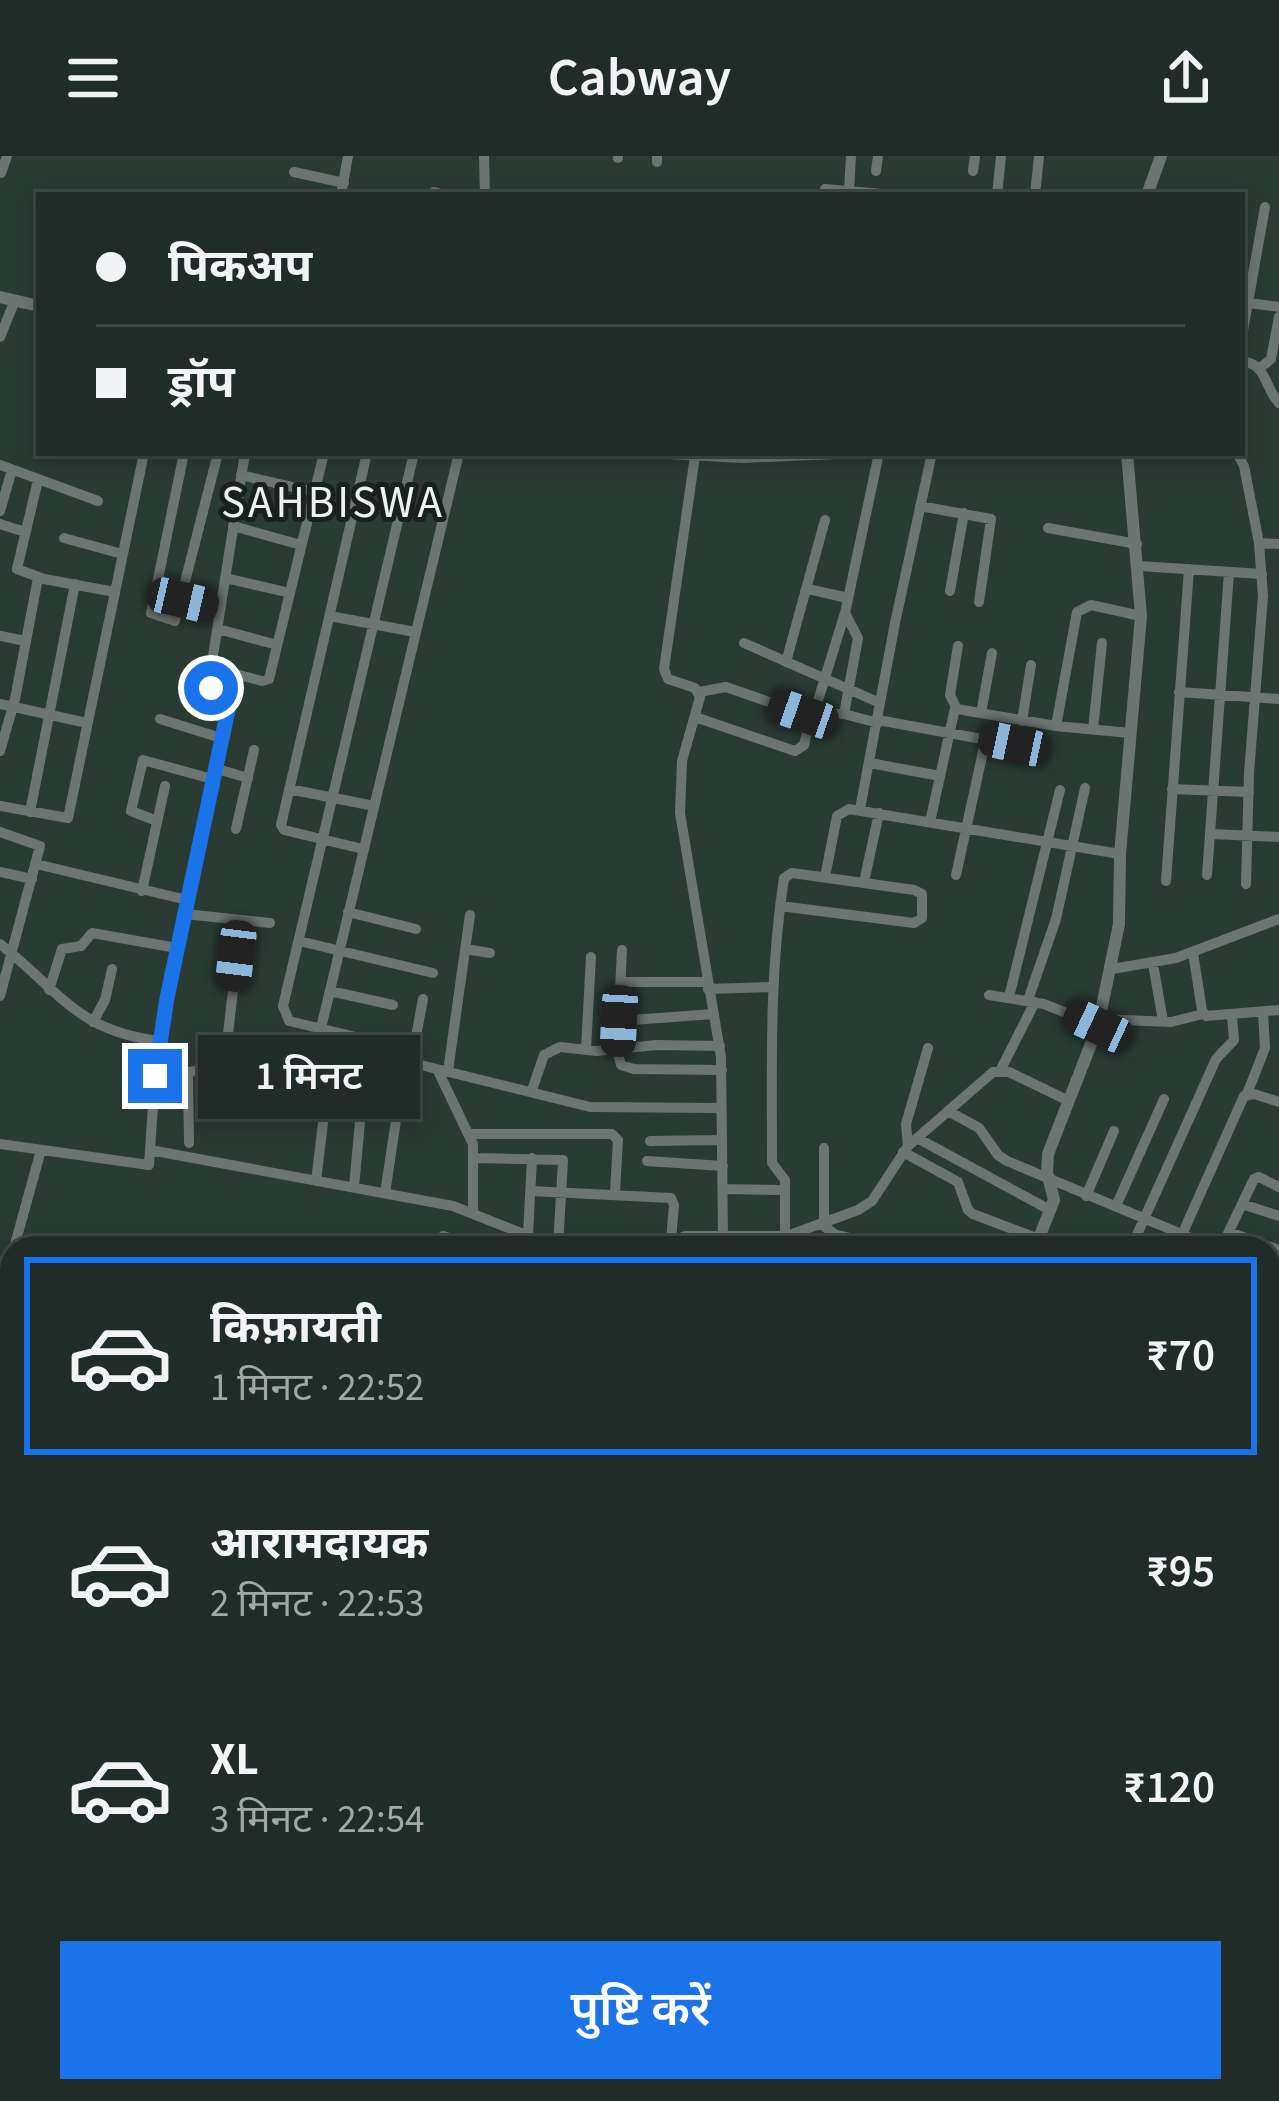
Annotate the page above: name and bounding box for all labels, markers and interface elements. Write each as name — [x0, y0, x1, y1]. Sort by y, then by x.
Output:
text: Cabway — [548, 40, 731, 117]
icon: menu — [60, 45, 126, 111]
icon: share — [1153, 45, 1219, 111]
text: पिकअप — [168, 235, 312, 299]
text: ड्रॉप — [168, 351, 235, 415]
district label: SAHBISWA — [221, 471, 445, 535]
car — [144, 574, 222, 626]
route start — [184, 661, 238, 715]
car — [763, 685, 843, 743]
car — [975, 719, 1053, 769]
car — [214, 918, 258, 994]
car — [599, 984, 639, 1058]
car — [1058, 994, 1138, 1058]
callout: 1 मिनट — [197, 1034, 419, 1118]
route end — [128, 1049, 182, 1103]
text: 1 मिनट — [256, 1049, 362, 1105]
text: किफ़ायती — [210, 1296, 381, 1360]
icon: car — [66, 1302, 174, 1410]
text: ₹70 — [1146, 1324, 1215, 1388]
text: 1 मिनट · 22:52 — [210, 1360, 424, 1416]
text: आरामदायक — [210, 1512, 428, 1576]
icon: car — [66, 1518, 174, 1626]
text: ₹95 — [1146, 1540, 1215, 1604]
text: 2 मिनट · 22:53 — [210, 1576, 424, 1632]
text: XL — [210, 1728, 259, 1792]
icon: car — [66, 1734, 174, 1842]
text: ₹120 — [1123, 1756, 1215, 1820]
text: 3 मिनट · 22:54 — [210, 1792, 424, 1848]
button: पुष्टि करें — [60, 1941, 1221, 2079]

